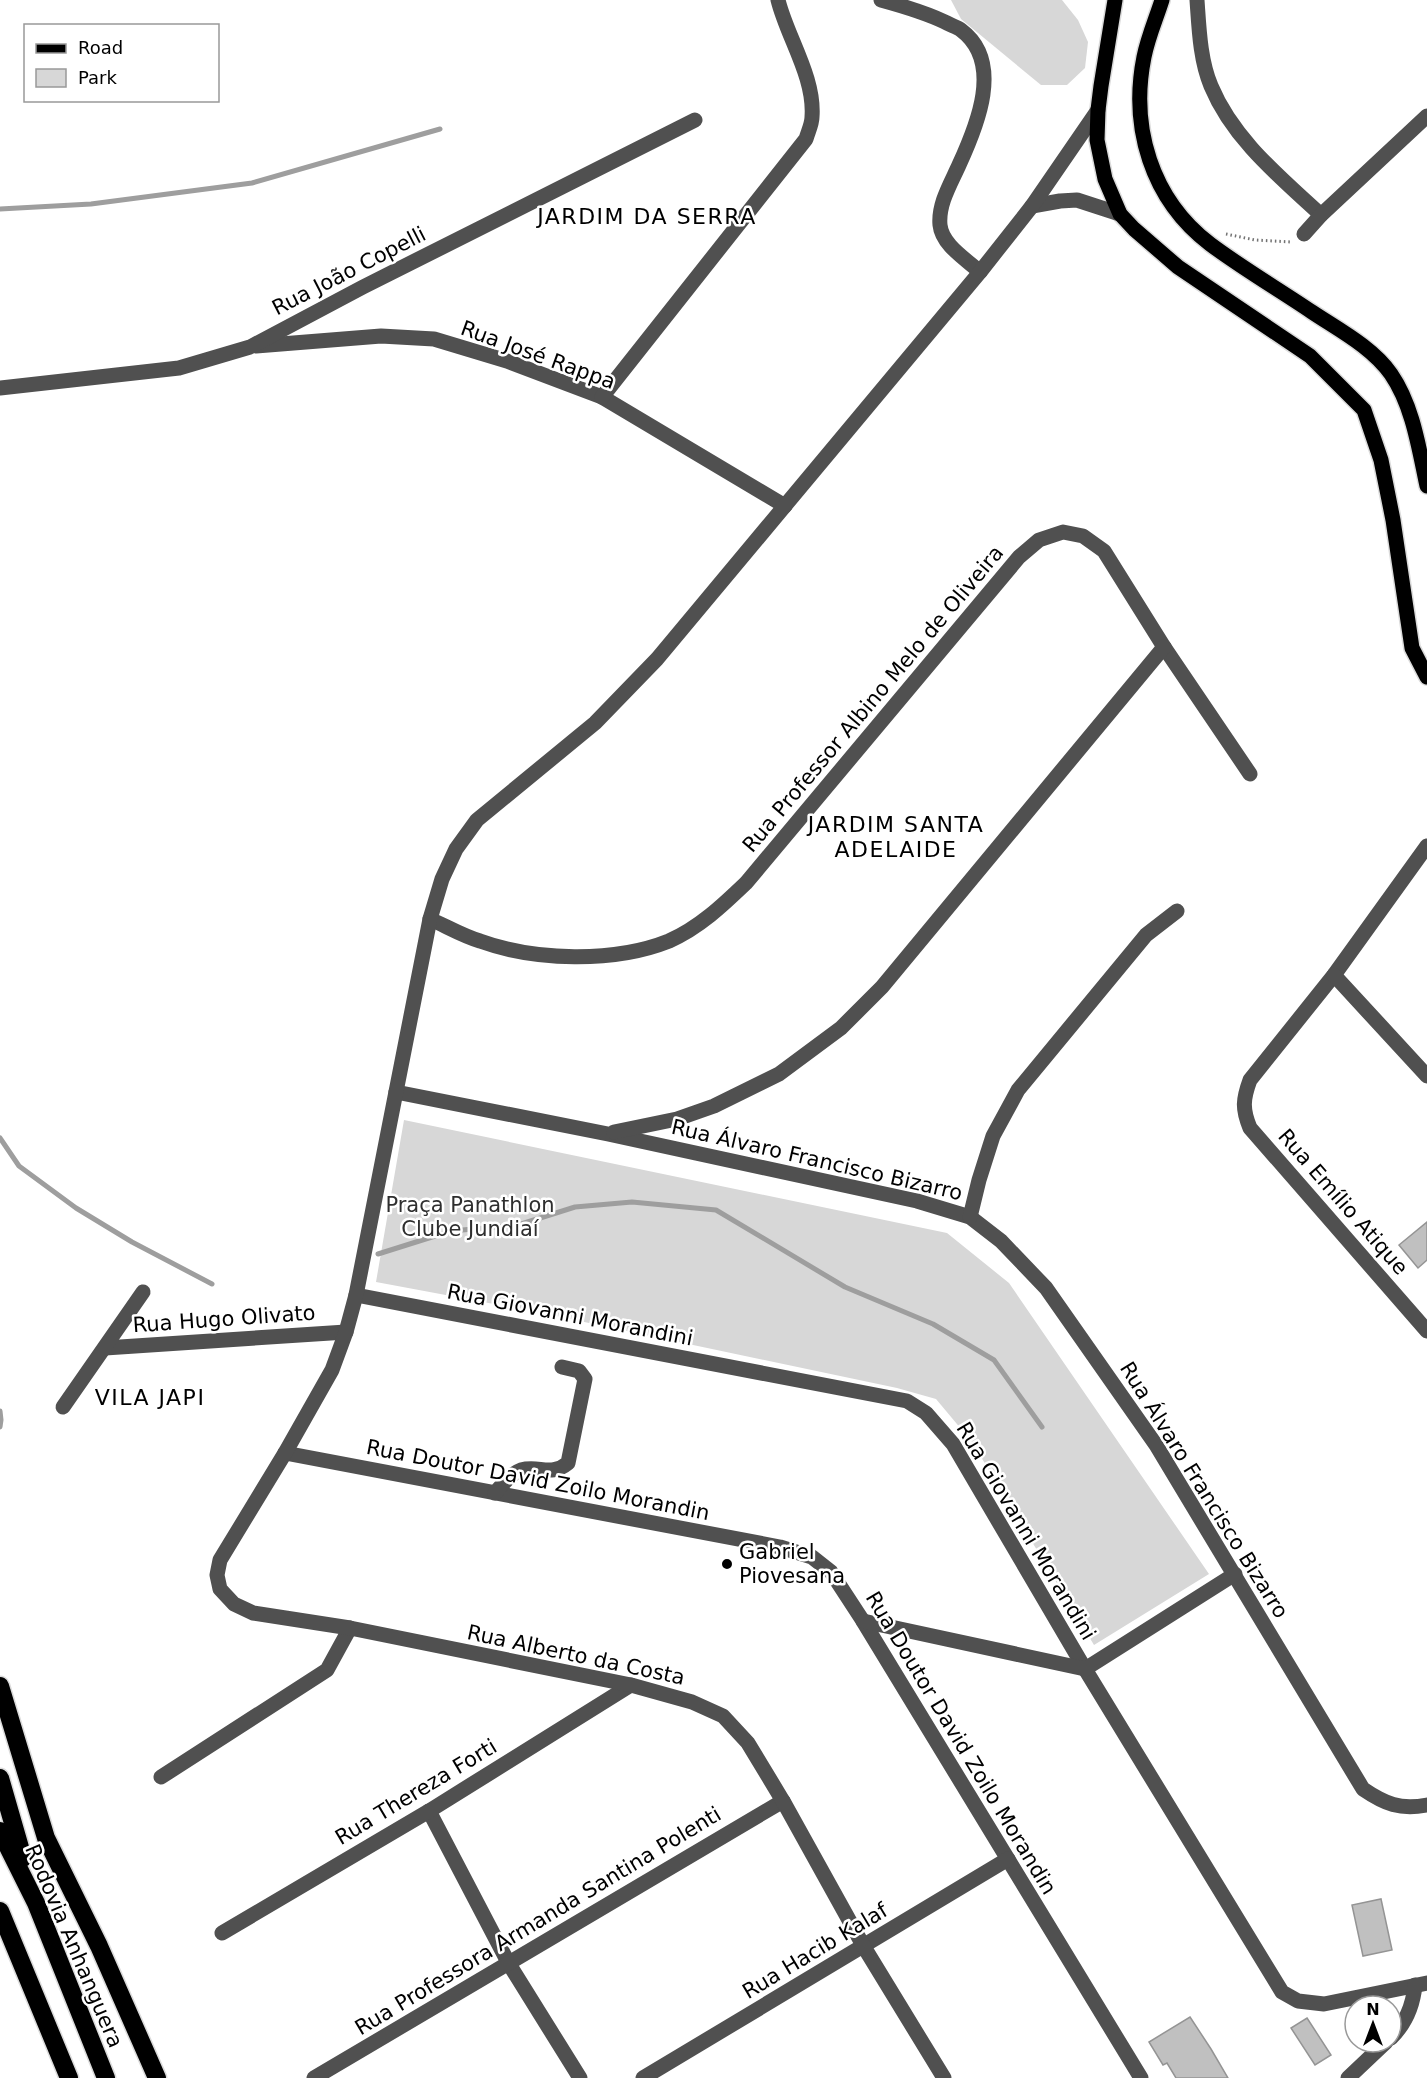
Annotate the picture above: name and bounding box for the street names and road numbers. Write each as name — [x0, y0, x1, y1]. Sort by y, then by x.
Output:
street label: Rua João Copelli — [268, 222, 430, 320]
street label: Rua José Rappa — [457, 316, 619, 394]
street label: Rua Professor Albino Melo de Oliveira — [738, 541, 1008, 857]
street label: Rua Álvaro Francisco Bizarro — [669, 1114, 965, 1205]
street label: Rua Emílio Atique — [1273, 1124, 1413, 1280]
street label: Rua Giovanni Morandini — [445, 1279, 695, 1351]
street label: Rua Hugo Olivato — [132, 1301, 316, 1337]
street label: Rua Álvaro Francisco Bizarro — [1115, 1357, 1294, 1623]
street label: Rua Giovanni Morandini — [951, 1418, 1101, 1644]
street label: Rua Doutor David Zoilo Morandin — [364, 1435, 712, 1525]
street label: Rua Doutor David Zoilo Morandin — [861, 1587, 1061, 1899]
street label: Rua Alberto da Costa — [465, 1620, 687, 1690]
street label: Rua Thereza Forti — [331, 1734, 501, 1850]
street label: Rua Professora Armanda Santina Polenti — [351, 1802, 725, 2040]
street label: Rodovia Anhanguera — [20, 1841, 128, 2051]
street label: Rua Hacib Kalaf — [738, 1898, 892, 2004]

